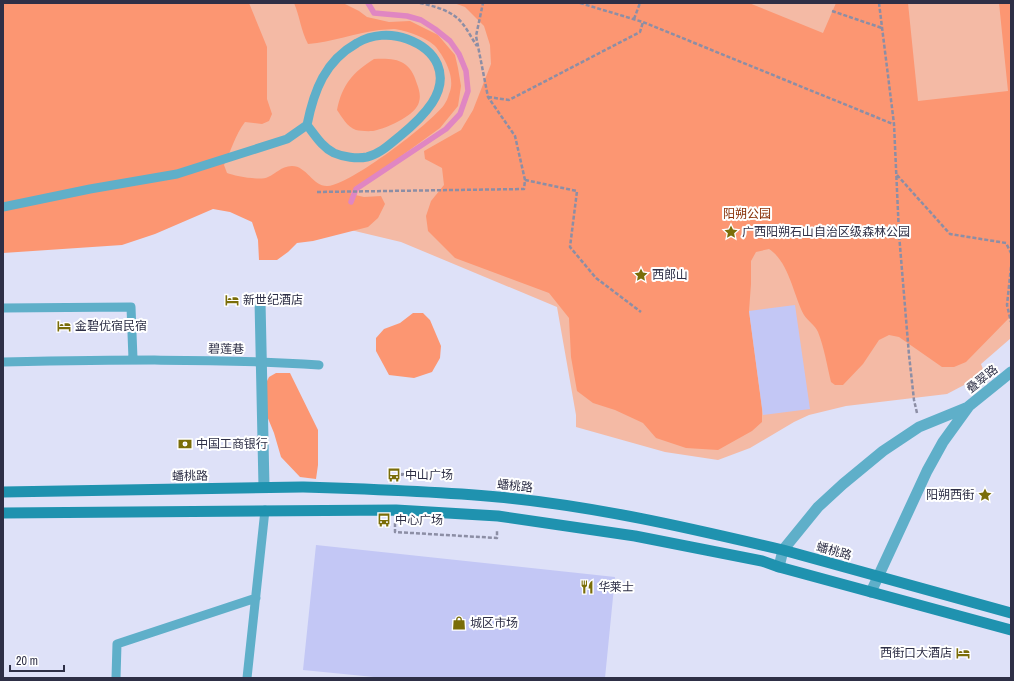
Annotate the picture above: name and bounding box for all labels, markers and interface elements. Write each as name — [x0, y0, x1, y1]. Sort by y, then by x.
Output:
park label: 阳朔公园 — [723, 206, 771, 222]
place icon: 广西阳朔石山自治区级森林公园 — [723, 224, 739, 240]
place label: 广西阳朔石山自治区级森林公园 — [742, 224, 910, 240]
place icon: 西郎山 — [633, 267, 649, 283]
place label: 西郎山 — [652, 267, 688, 283]
hotel icon: 新世纪酒店 — [224, 292, 240, 308]
place label: 新世纪酒店 — [243, 292, 303, 308]
hotel icon: 金碧优宿民宿 — [56, 318, 72, 334]
place label: 金碧优宿民宿 — [75, 318, 147, 334]
street label: 碧莲巷 — [208, 341, 244, 357]
street label: 叠翠路 — [963, 361, 1001, 397]
bank icon: 中国工商银行 — [177, 436, 193, 452]
place label: 中国工商银行 — [196, 436, 268, 452]
bus stop icon: 中山广场 — [386, 467, 402, 483]
place label: 中山广场 — [405, 467, 453, 483]
street label: 蟠桃路 — [172, 468, 208, 484]
street label: 蟠桃路 — [496, 476, 534, 496]
place label: 阳朔西街 — [926, 487, 974, 503]
place icon: 阳朔西街 — [977, 487, 993, 503]
bus stop icon: 中心广场 — [376, 512, 392, 528]
place label: 中心广场 — [395, 512, 443, 528]
street label: 蟠桃路 — [814, 538, 854, 564]
restaurant icon: 华莱士 — [579, 579, 595, 595]
place label: 华莱士 — [598, 579, 634, 595]
shop icon: 城区市场 — [451, 615, 467, 631]
place label: 城区市场 — [470, 615, 518, 631]
place label: 西街口大酒店 — [880, 645, 952, 661]
hotel icon: 西街口大酒店 — [955, 645, 971, 661]
scale bar — [10, 647, 64, 673]
text: 20 m — [16, 653, 38, 669]

